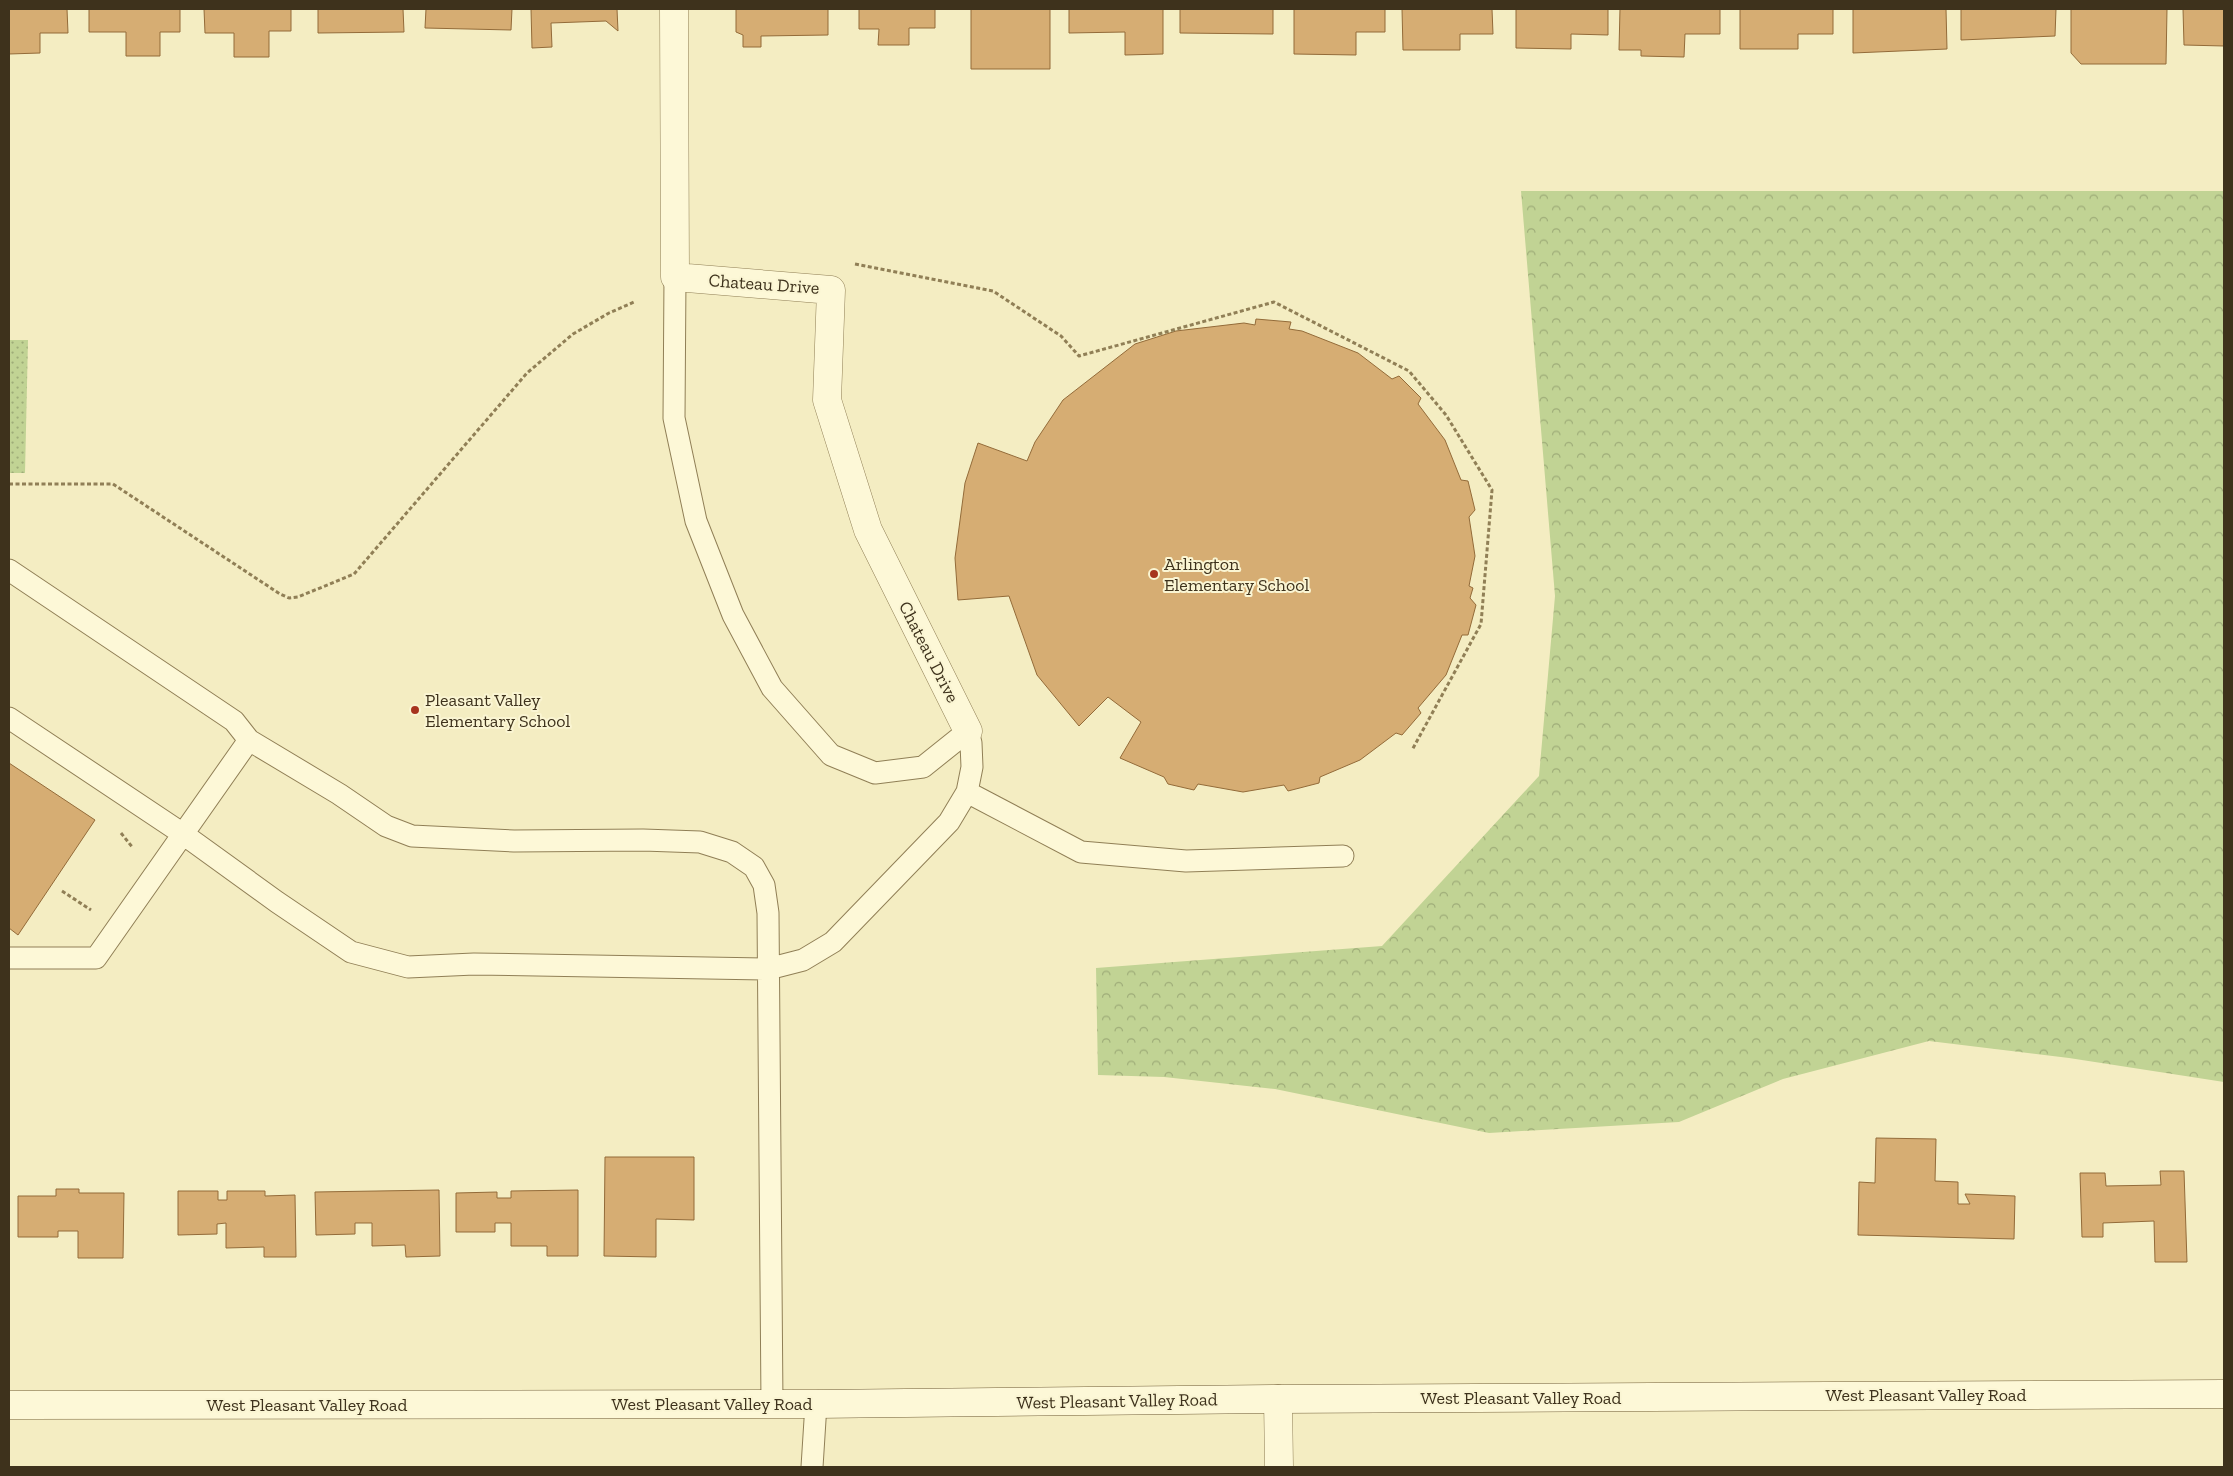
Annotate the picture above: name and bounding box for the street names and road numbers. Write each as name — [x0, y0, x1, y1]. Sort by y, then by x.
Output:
street label: Chateau Drive — [708, 269, 820, 299]
street label: Chateau Drive — [894, 598, 964, 706]
street label: West Pleasant Valley Road — [1826, 1384, 2027, 1406]
street label: West Pleasant Valley Road — [1421, 1387, 1622, 1409]
street label: West Pleasant Valley Road — [1016, 1388, 1218, 1414]
street label: West Pleasant Valley Road — [612, 1393, 813, 1415]
street label: West Pleasant Valley Road — [207, 1394, 408, 1416]

